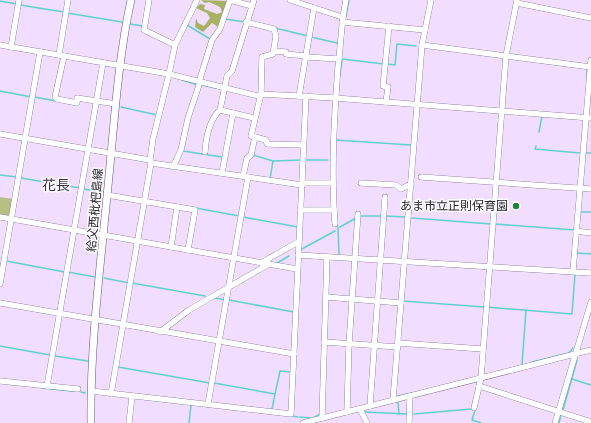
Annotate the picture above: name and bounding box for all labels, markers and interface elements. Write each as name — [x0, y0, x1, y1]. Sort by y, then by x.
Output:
street label: 給父西枇杷島線 — [83, 167, 107, 253]
district label: 花長 — [42, 176, 70, 194]
place label: あま市立正則保育園 — [400, 198, 508, 214]
marker: あま市立正則保育園 — [511, 201, 521, 211]

